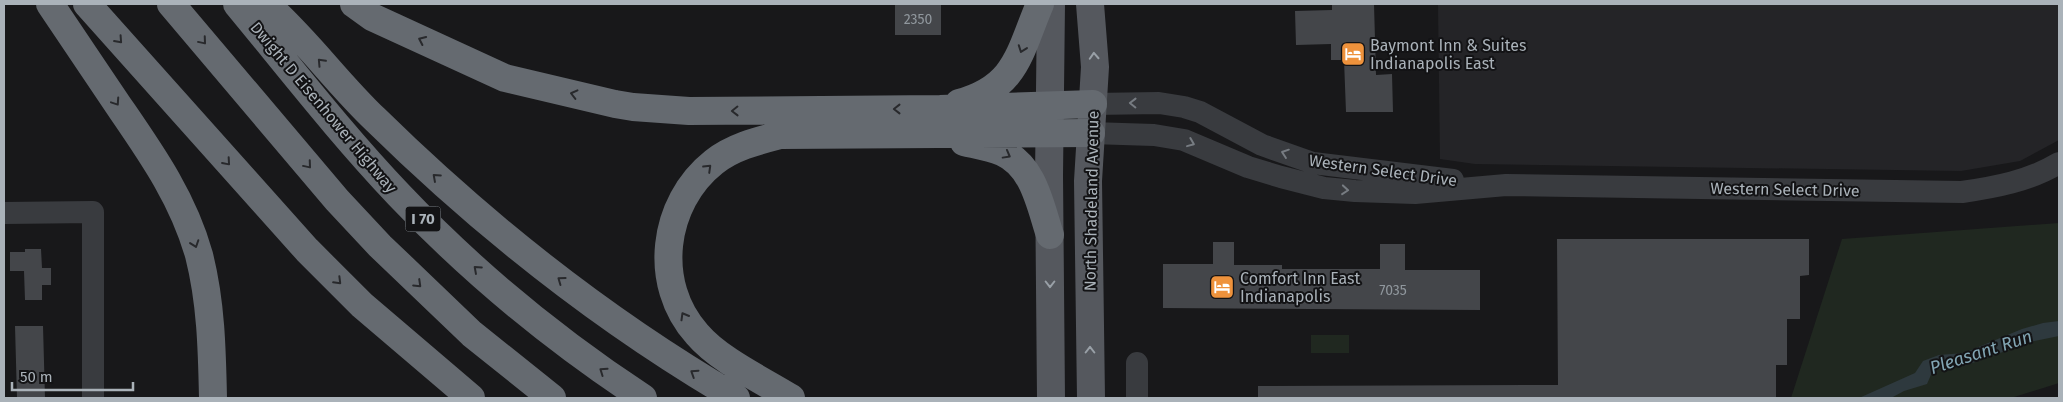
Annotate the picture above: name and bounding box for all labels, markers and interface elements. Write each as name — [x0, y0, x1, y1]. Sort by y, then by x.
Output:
house number: 2350 — [904, 11, 933, 28]
street label: Dwight D Eisenhower Highway — [247, 18, 401, 197]
one-way arrow — [113, 35, 122, 44]
one-way arrow — [197, 35, 206, 44]
one-way arrow — [418, 35, 427, 46]
place label: Baymont Inn & Suites Indianapolis East — [1370, 36, 1526, 73]
hotel icon: Baymont Inn & Suites Indianapolis East — [1340, 41, 1366, 67]
one-way arrow — [1018, 44, 1028, 53]
one-way arrow — [1088, 51, 1099, 59]
one-way arrow — [318, 58, 327, 67]
one-way arrow — [570, 90, 578, 100]
one-way arrow — [110, 97, 120, 106]
one-way arrow — [1129, 98, 1136, 108]
one-way arrow — [893, 103, 901, 114]
one-way arrow — [731, 106, 738, 116]
street label: North Shadeland Avenue — [1080, 111, 1103, 291]
one-way arrow — [1186, 136, 1195, 147]
one-way arrow — [1001, 149, 1010, 159]
one-way arrow — [1281, 149, 1289, 159]
street label: Western Select Drive — [1308, 151, 1458, 190]
one-way arrow — [221, 156, 229, 165]
one-way arrow — [302, 159, 310, 168]
one-way arrow — [702, 165, 711, 174]
one-way arrow — [432, 173, 441, 182]
street label: Western Select Drive — [1710, 179, 1860, 200]
one-way arrow — [1342, 185, 1350, 196]
road number: I 70 — [406, 206, 440, 232]
one-way arrow — [189, 239, 199, 247]
one-way arrow — [473, 266, 482, 275]
place label: Comfort Inn East Indianapolis — [1240, 269, 1361, 306]
hotel icon: Comfort Inn East Indianapolis — [1209, 274, 1235, 300]
one-way arrow — [332, 275, 341, 284]
one-way arrow — [557, 277, 567, 286]
one-way arrow — [413, 278, 422, 287]
one-way arrow — [1045, 280, 1055, 288]
house number: 7035 — [1379, 282, 1407, 299]
one-way arrow — [681, 312, 691, 321]
water label: Pleasant Run — [1927, 325, 2035, 379]
one-way arrow — [1085, 345, 1095, 353]
scale bar — [12, 360, 134, 392]
text: 50 m — [20, 368, 53, 386]
one-way arrow — [599, 368, 609, 377]
one-way arrow — [690, 370, 699, 380]

